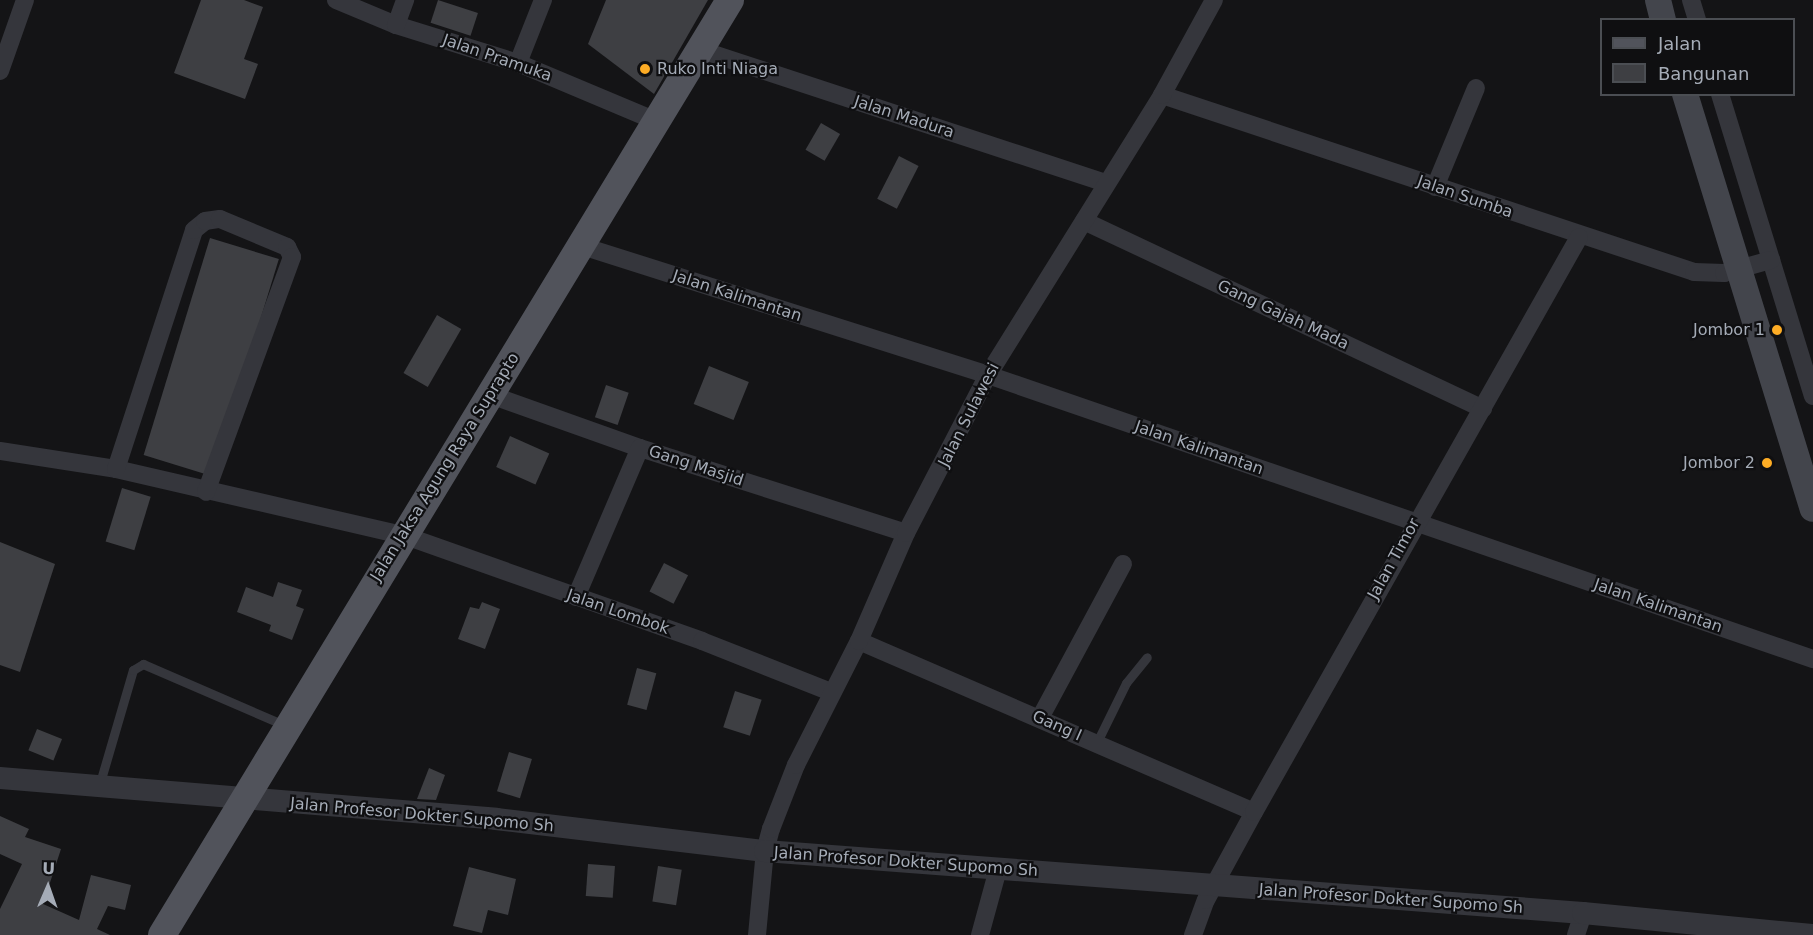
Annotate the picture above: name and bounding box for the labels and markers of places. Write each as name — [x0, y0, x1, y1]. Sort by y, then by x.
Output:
place label: Ruko Inti Niaga — [657, 59, 778, 79]
marker: Ruko Inti Niaga — [638, 62, 652, 76]
place label: Jombor 1 — [1693, 320, 1765, 340]
marker: Jombor 1 — [1770, 323, 1784, 337]
place label: Jombor 2 — [1683, 453, 1755, 473]
marker: Jombor 2 — [1760, 456, 1774, 470]

